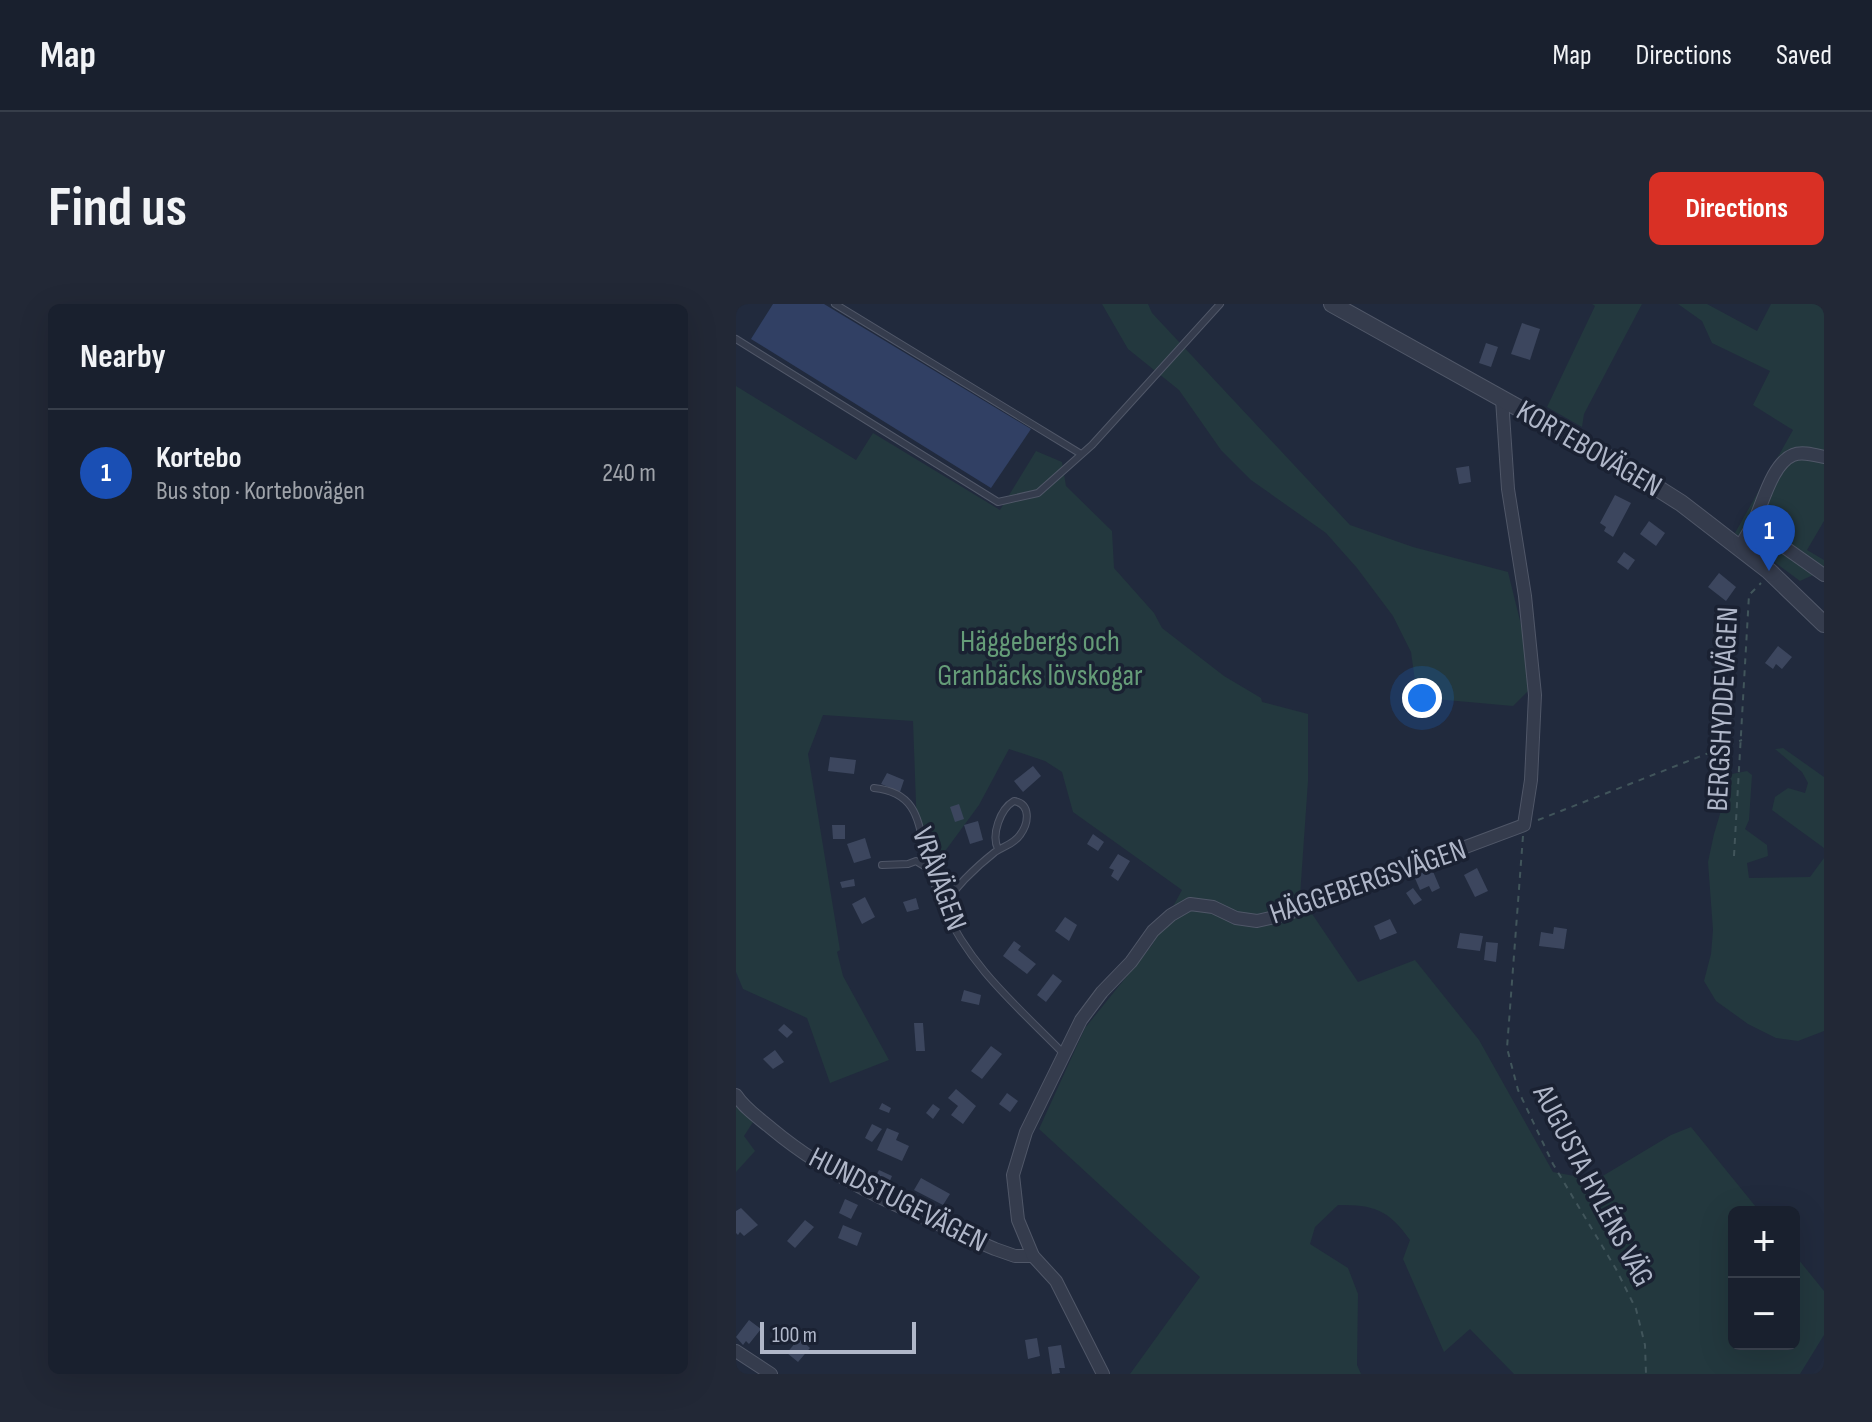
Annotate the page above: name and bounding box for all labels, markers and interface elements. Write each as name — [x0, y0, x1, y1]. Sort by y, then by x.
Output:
text: Map — [40, 33, 96, 78]
text: Map — [1553, 39, 1592, 72]
text: Directions — [1636, 39, 1732, 72]
text: Saved — [1776, 39, 1832, 72]
button: Directions — [1649, 172, 1824, 245]
text: Find us — [48, 175, 187, 242]
text: Nearby — [80, 336, 166, 377]
street label: KORTEBOVÄGEN — [1510, 393, 1668, 505]
text: Kortebo — [156, 440, 242, 476]
text: 1 — [101, 458, 111, 489]
text: 240 m — [602, 458, 656, 489]
text: Bus stop · Kortebovägen — [156, 476, 365, 507]
pin: 1 — [1743, 505, 1795, 571]
street label: BERGSHYDDEVÄGEN — [1700, 606, 1746, 812]
park label: Häggebergs och Granbäcks lövskogar — [937, 624, 1143, 694]
your location — [1402, 678, 1442, 718]
street label: VRÅVÄGEN — [904, 823, 974, 935]
street label: HÄGGEBERGSVÄGEN — [1265, 832, 1471, 932]
street label: AUGUSTA HYLÉNS VÄG — [1524, 1078, 1661, 1293]
street label: HUNDSTUGEVÄGEN — [803, 1140, 993, 1260]
map controls — [1728, 1206, 1800, 1350]
button: + — [1728, 1206, 1800, 1278]
button: − — [1728, 1278, 1800, 1350]
scale bar — [760, 1318, 916, 1354]
text: 100 m — [772, 1322, 817, 1349]

